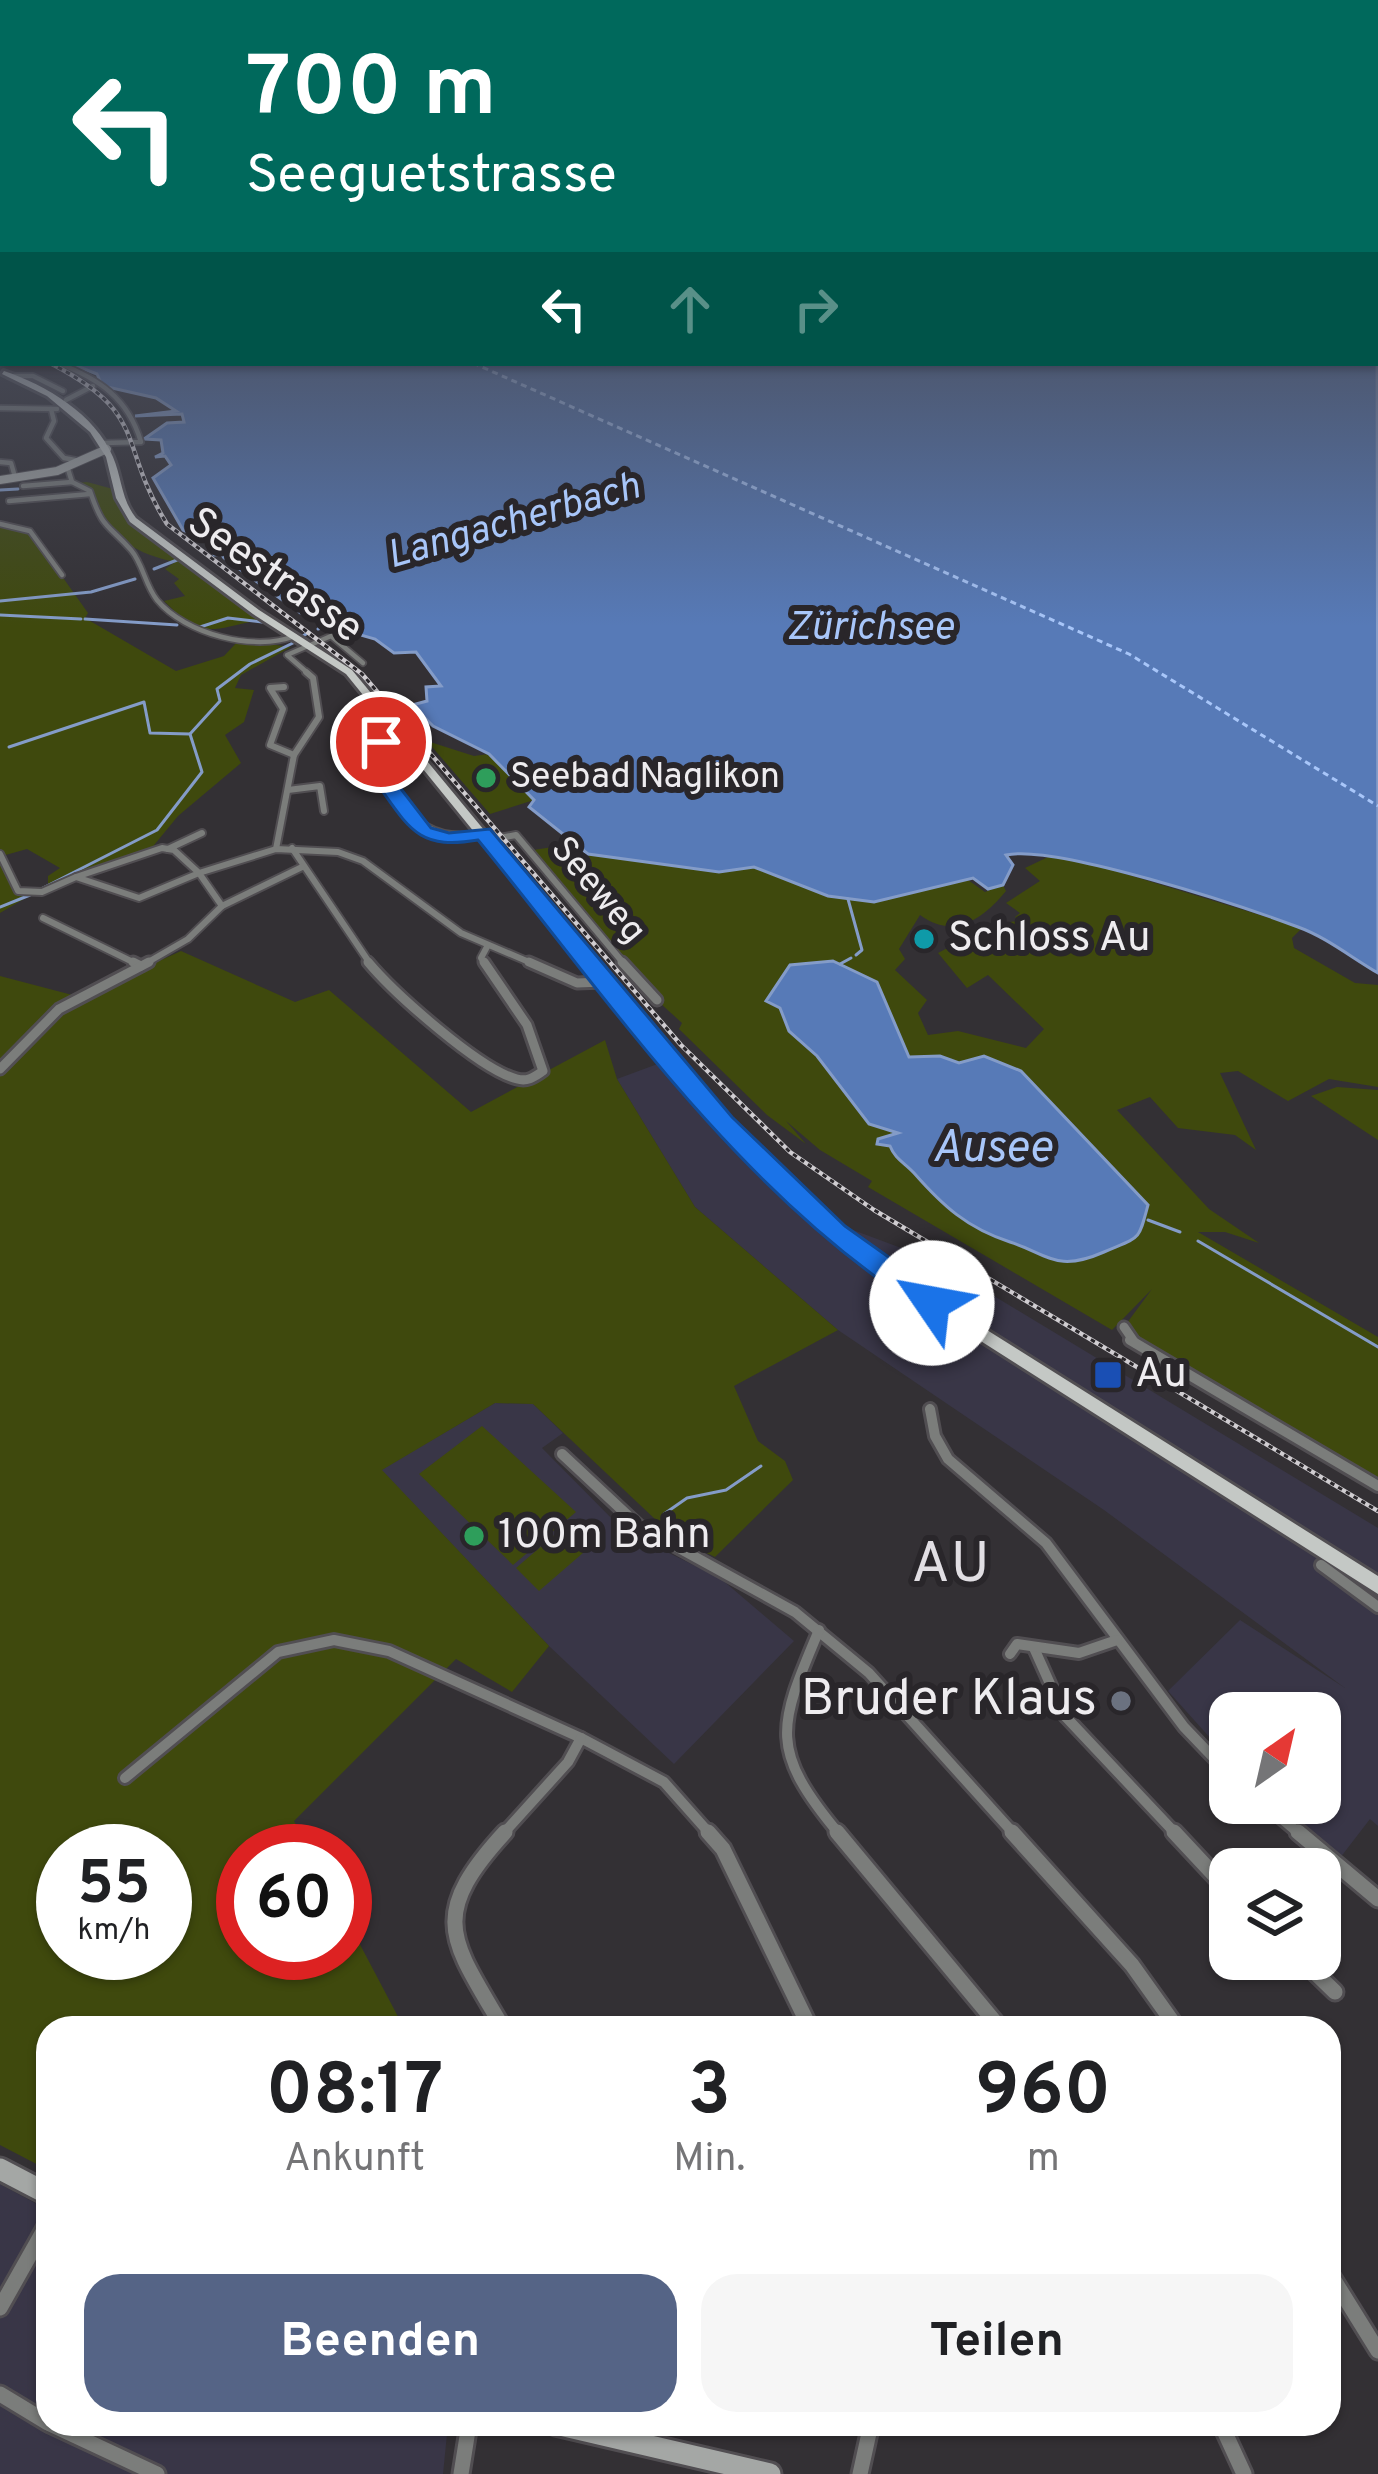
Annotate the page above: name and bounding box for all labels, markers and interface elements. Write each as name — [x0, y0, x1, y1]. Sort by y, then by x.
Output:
text: 700 m — [246, 39, 497, 145]
icon: left — [48, 48, 204, 204]
text: Seeguetstrasse — [246, 143, 617, 212]
icon: left — [531, 276, 597, 342]
icon: ahead — [657, 276, 723, 342]
icon: right — [783, 276, 849, 342]
water label: Langacherbach — [382, 464, 646, 582]
street label: Seestrasse — [176, 497, 372, 657]
water label: Zürichsee — [786, 605, 954, 654]
pin — [330, 691, 432, 793]
icon: arrive — [348, 709, 414, 775]
place label: Seebad Naglikon — [510, 755, 780, 801]
marker: Seebad Naglikon — [473, 765, 499, 791]
street label: Seeweg — [539, 828, 655, 954]
place label: Schloss Au — [948, 913, 1151, 966]
marker: Schloss Au — [911, 926, 937, 952]
water label: Ausee — [932, 1121, 1053, 1178]
position arrow — [869, 1240, 995, 1366]
place label: Au — [1135, 1349, 1187, 1402]
marker: Au — [1092, 1359, 1124, 1391]
place label: 100m Bahn — [498, 1510, 711, 1563]
marker: 100m Bahn — [461, 1523, 487, 1549]
district label: AU — [911, 1531, 993, 1603]
place label: Bruder Klaus — [801, 1669, 1097, 1734]
marker: Bruder Klaus — [1108, 1688, 1134, 1714]
north arrow — [1209, 1692, 1341, 1824]
map controls — [1209, 1692, 1341, 1980]
speed limit sign: 60 — [216, 1824, 372, 1980]
button: layers — [1209, 1848, 1341, 1980]
text: 55 — [77, 1849, 151, 1925]
text: km/h — [78, 1913, 150, 1950]
text: 08:17 — [266, 2048, 443, 2140]
text: 3 — [688, 2048, 731, 2140]
text: 960 — [975, 2048, 1111, 2140]
text: Ankunft — [284, 2136, 425, 2185]
text: Min. — [673, 2136, 745, 2185]
text: m — [1027, 2136, 1060, 2185]
button: Beenden — [84, 2274, 677, 2412]
button: Teilen — [701, 2274, 1293, 2412]

